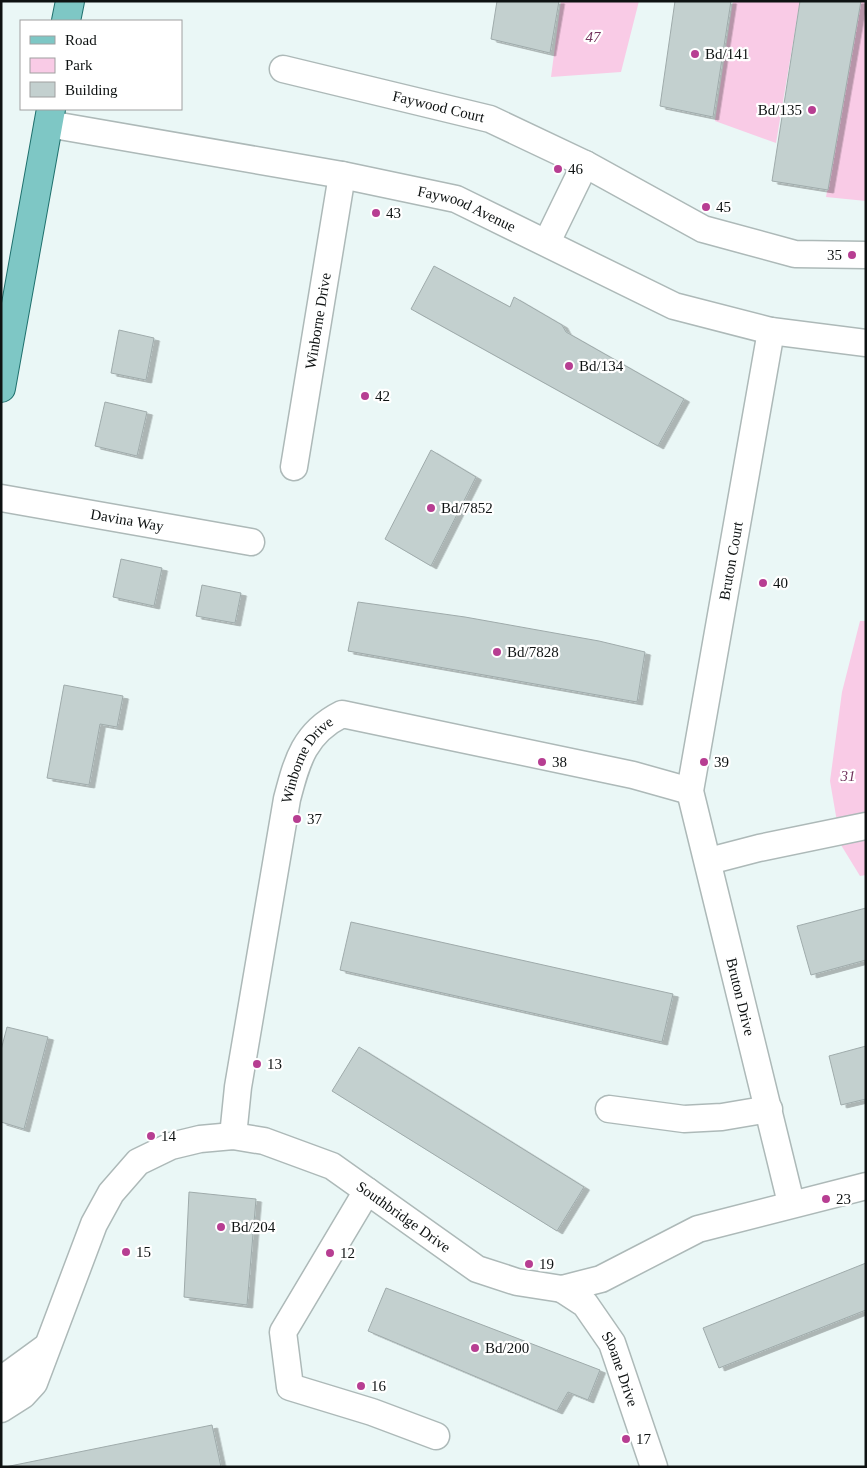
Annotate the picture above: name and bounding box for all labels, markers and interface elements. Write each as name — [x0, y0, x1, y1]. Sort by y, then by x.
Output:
legend — [20, 20, 182, 110]
park label: 47 — [586, 29, 602, 45]
text: Road — [65, 32, 97, 48]
place label: Bd/141 — [705, 46, 749, 62]
marker: Bd/141 — [689, 48, 701, 60]
text: Park — [65, 57, 93, 73]
text: Building — [65, 82, 118, 98]
street label: Faywood Court — [391, 88, 487, 126]
place label: Bd/135 — [758, 102, 802, 118]
marker: Bd/135 — [806, 104, 818, 116]
place label: 46 — [568, 161, 584, 177]
marker: 46 — [552, 163, 564, 175]
street label: Faywood Avenue — [416, 183, 518, 235]
place label: 45 — [716, 199, 731, 215]
marker: 45 — [700, 201, 712, 213]
place label: 43 — [386, 205, 401, 221]
marker: 43 — [370, 207, 382, 219]
place label: 35 — [827, 247, 842, 263]
marker: 35 — [846, 249, 858, 261]
street label: Winborne Drive — [302, 271, 334, 370]
place label: Bd/134 — [579, 358, 624, 374]
marker: Bd/134 — [563, 360, 575, 372]
place label: 42 — [375, 388, 390, 404]
marker: 42 — [359, 390, 371, 402]
place label: Bd/7852 — [441, 500, 493, 516]
marker: Bd/7852 — [425, 502, 437, 514]
street label: Davina Way — [89, 506, 165, 535]
street label: Bruton Court — [716, 520, 746, 602]
place label: 40 — [773, 575, 788, 591]
marker: 40 — [757, 577, 769, 589]
place label: Bd/7828 — [507, 644, 559, 660]
marker: Bd/7828 — [491, 646, 503, 658]
street label: Winborne Drive — [278, 713, 336, 805]
place label: 38 — [552, 754, 567, 770]
place label: 39 — [714, 754, 729, 770]
marker: 38 — [536, 756, 548, 768]
marker: 39 — [698, 756, 710, 768]
park label: 31 — [840, 768, 856, 784]
place label: 37 — [307, 811, 323, 827]
marker: 37 — [291, 813, 303, 825]
street label: Bruton Drive — [723, 956, 758, 1038]
place label: 13 — [267, 1056, 282, 1072]
marker: 13 — [251, 1058, 263, 1070]
place label: 14 — [161, 1128, 177, 1144]
marker: 14 — [145, 1130, 157, 1142]
street label: Southbridge Drive — [354, 1178, 454, 1256]
place label: 23 — [836, 1191, 851, 1207]
marker: 23 — [820, 1193, 832, 1205]
place label: Bd/204 — [231, 1219, 276, 1235]
marker: Bd/204 — [215, 1221, 227, 1233]
place label: 15 — [136, 1244, 151, 1260]
place label: 12 — [340, 1245, 355, 1261]
marker: 15 — [120, 1246, 132, 1258]
marker: 12 — [324, 1247, 336, 1259]
place label: 19 — [539, 1256, 554, 1272]
marker: 19 — [523, 1258, 535, 1270]
street label: Sloane Drive — [598, 1328, 641, 1409]
place label: Bd/200 — [485, 1340, 529, 1356]
marker: Bd/200 — [469, 1342, 481, 1354]
place label: 16 — [371, 1378, 387, 1394]
marker: 16 — [355, 1380, 367, 1392]
place label: 17 — [636, 1431, 652, 1447]
marker: 17 — [620, 1433, 632, 1445]

